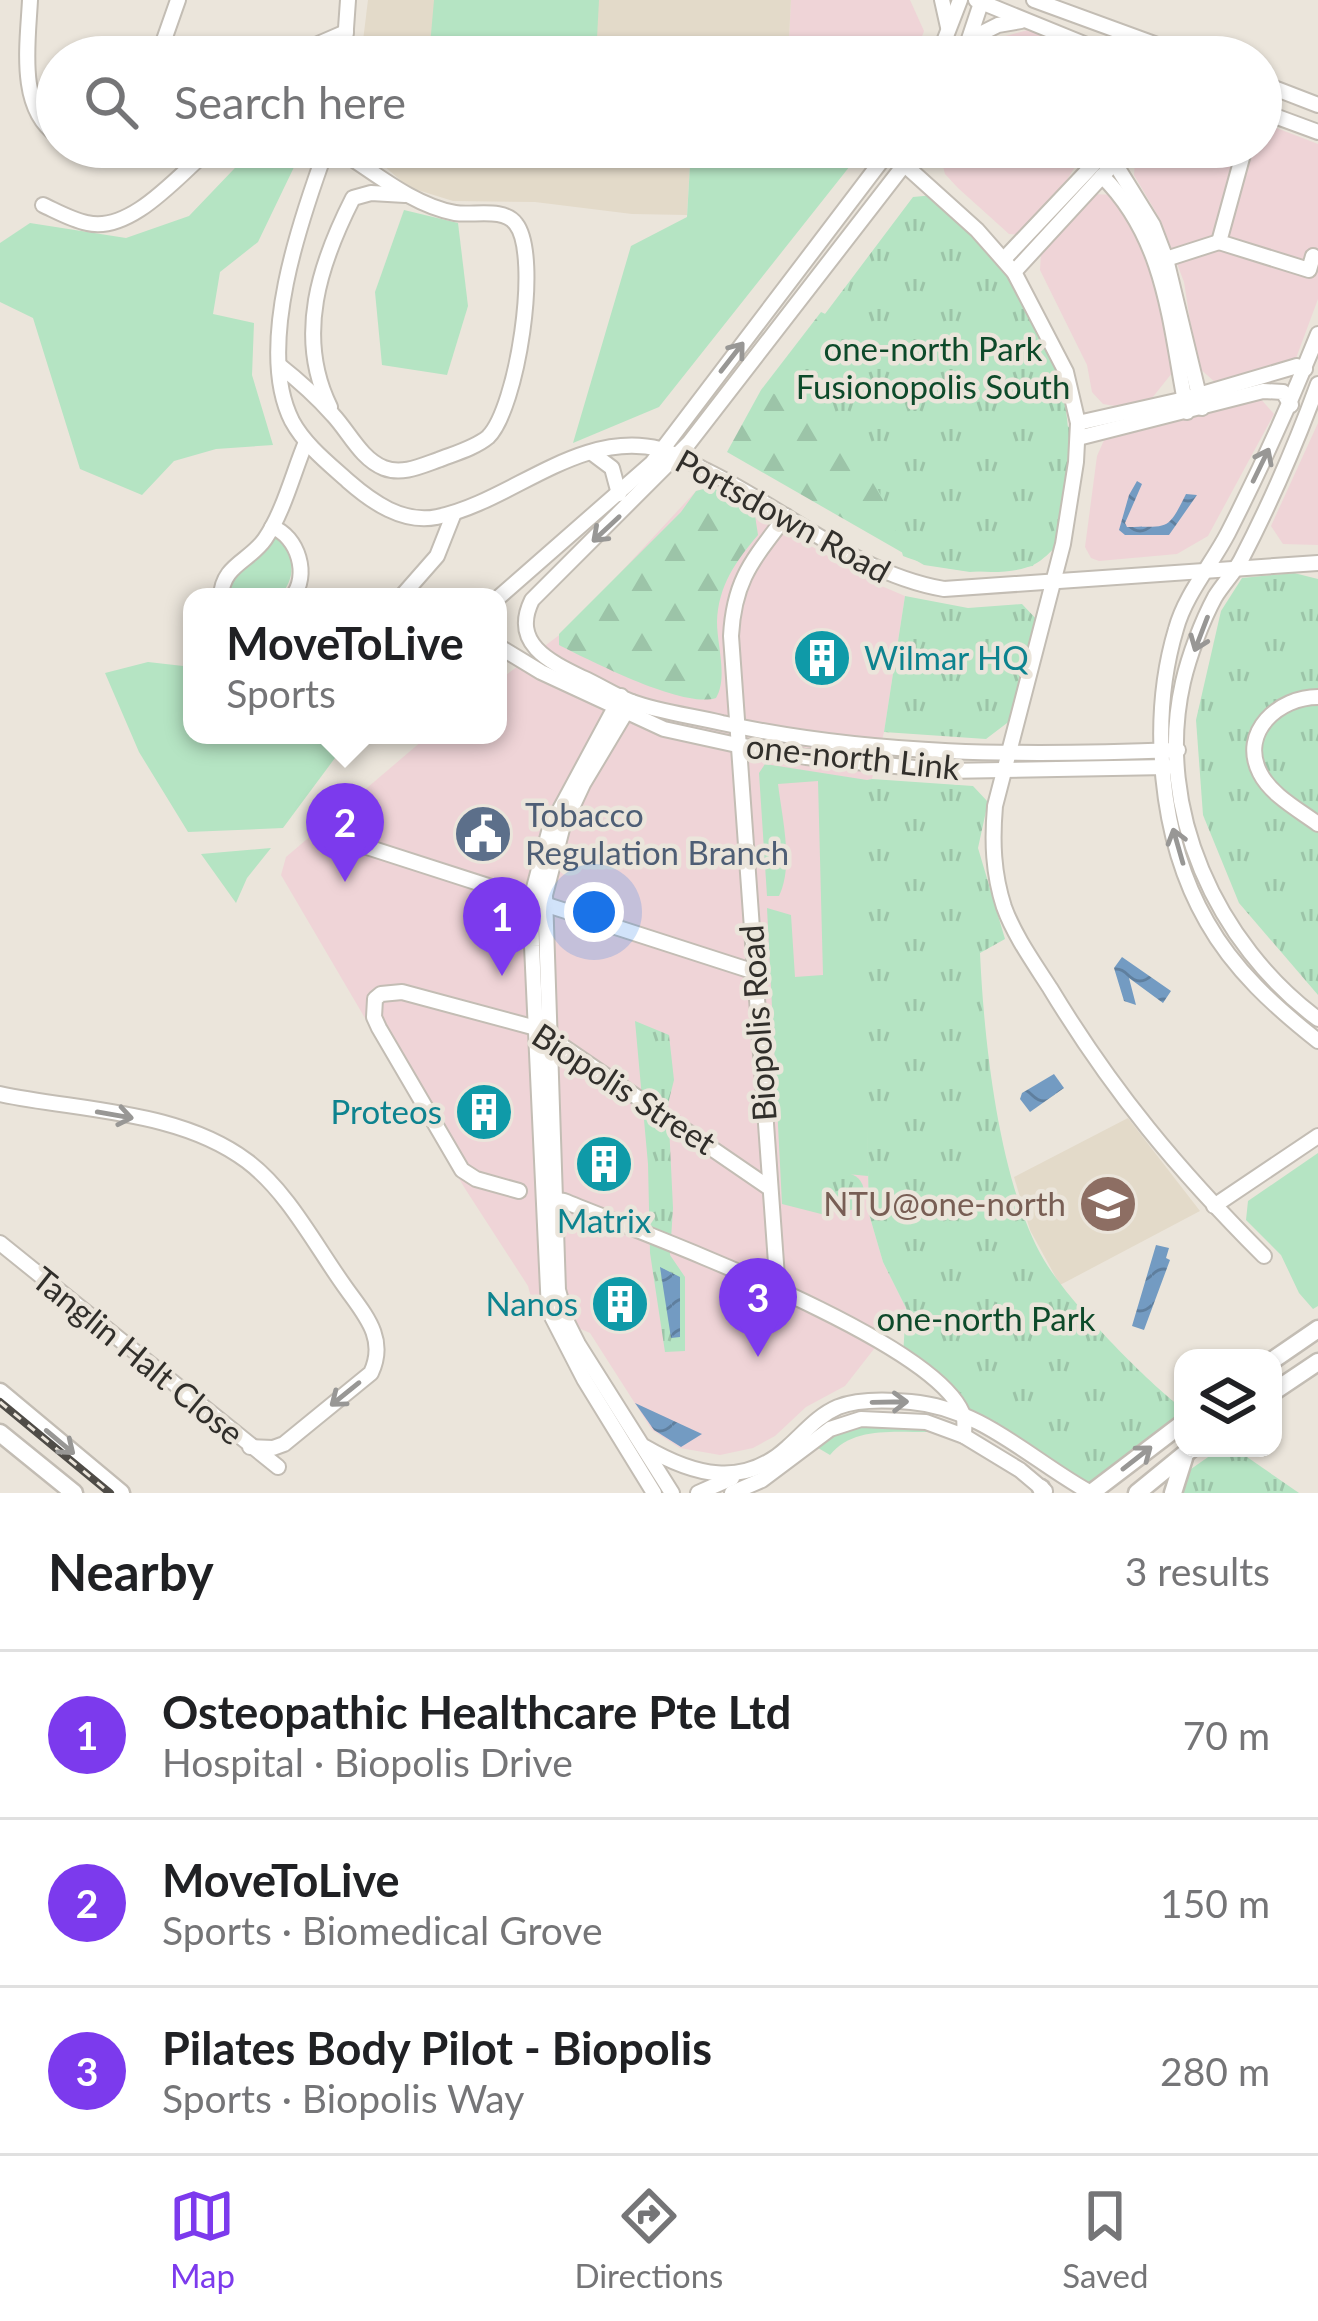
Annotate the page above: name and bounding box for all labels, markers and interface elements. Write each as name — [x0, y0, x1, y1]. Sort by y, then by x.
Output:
search box — [36, 36, 1282, 168]
icon: search — [78, 69, 144, 135]
text: Search here — [174, 75, 406, 129]
park label: one-north Park Fusionopolis South — [796, 328, 1070, 406]
one-way arrow — [718, 341, 745, 373]
street label: Portsdown Road — [669, 440, 898, 590]
one-way arrow — [1250, 448, 1273, 483]
one-way arrow — [591, 514, 621, 542]
popup — [183, 588, 507, 744]
one-way arrow — [1188, 614, 1210, 651]
text: MoveToLive — [226, 616, 464, 670]
building icon: Wilmar HQ — [791, 627, 853, 689]
place label: Wilmar HQ — [864, 637, 1029, 677]
text: Sports — [226, 670, 336, 716]
street label: one-north Link — [744, 725, 962, 787]
pin: 2 — [306, 783, 384, 882]
place label: Tobacco Regulation Branch — [525, 794, 789, 872]
public building icon: Tobacco Regulation Branch — [452, 803, 514, 865]
one-way arrow — [1166, 828, 1188, 866]
pin: 1 — [463, 877, 541, 976]
your location — [564, 882, 624, 942]
street label: Biopolis Road — [730, 924, 784, 1122]
street label: Biopolis Street — [526, 1014, 724, 1162]
building icon: Proteos — [453, 1081, 515, 1143]
place label: Proteos — [331, 1091, 442, 1131]
one-way arrow — [95, 1105, 134, 1128]
building icon: Matrix — [573, 1133, 635, 1195]
school or university icon: NTU@one-north — [1077, 1173, 1139, 1235]
place label: NTU@one-north — [823, 1183, 1066, 1223]
place label: Matrix — [557, 1200, 652, 1240]
street label: Tanglin Halt Close — [25, 1258, 252, 1452]
pin: 3 — [719, 1258, 797, 1357]
building icon: Nanos — [589, 1273, 651, 1335]
place label: Nanos — [485, 1283, 578, 1323]
park label: one-north Park — [876, 1298, 1096, 1338]
map controls — [1174, 1349, 1282, 1457]
button: layers — [1174, 1349, 1282, 1457]
one-way arrow — [330, 1380, 361, 1408]
one-way arrow — [870, 1391, 909, 1414]
one-way arrow — [44, 1429, 76, 1455]
one-way arrow — [1120, 1445, 1152, 1471]
text: Nearby — [48, 1541, 214, 1602]
text: 3 results — [1125, 1548, 1270, 1594]
text: Osteopathic Healthcare Pte Ltd — [162, 1685, 791, 1739]
text: 1 — [76, 1712, 98, 1758]
text: 70 m — [1183, 1712, 1270, 1758]
text: Hospital · Biopolis Drive — [162, 1739, 573, 1785]
text: MoveToLive — [162, 1853, 400, 1907]
text: 2 — [76, 1880, 98, 1926]
text: 150 m — [1160, 1880, 1270, 1926]
text: Sports · Biomedical Grove — [162, 1907, 603, 1953]
text: Pilates Body Pilot - Biopolis — [162, 2021, 712, 2075]
text: 3 — [76, 2048, 98, 2094]
text: 280 m — [1160, 2048, 1270, 2094]
text: Sports · Biopolis Way — [162, 2075, 524, 2121]
tab: Map — [169, 2183, 235, 2295]
tab: Directions — [574, 2183, 723, 2295]
tab: Saved — [1062, 2183, 1149, 2295]

